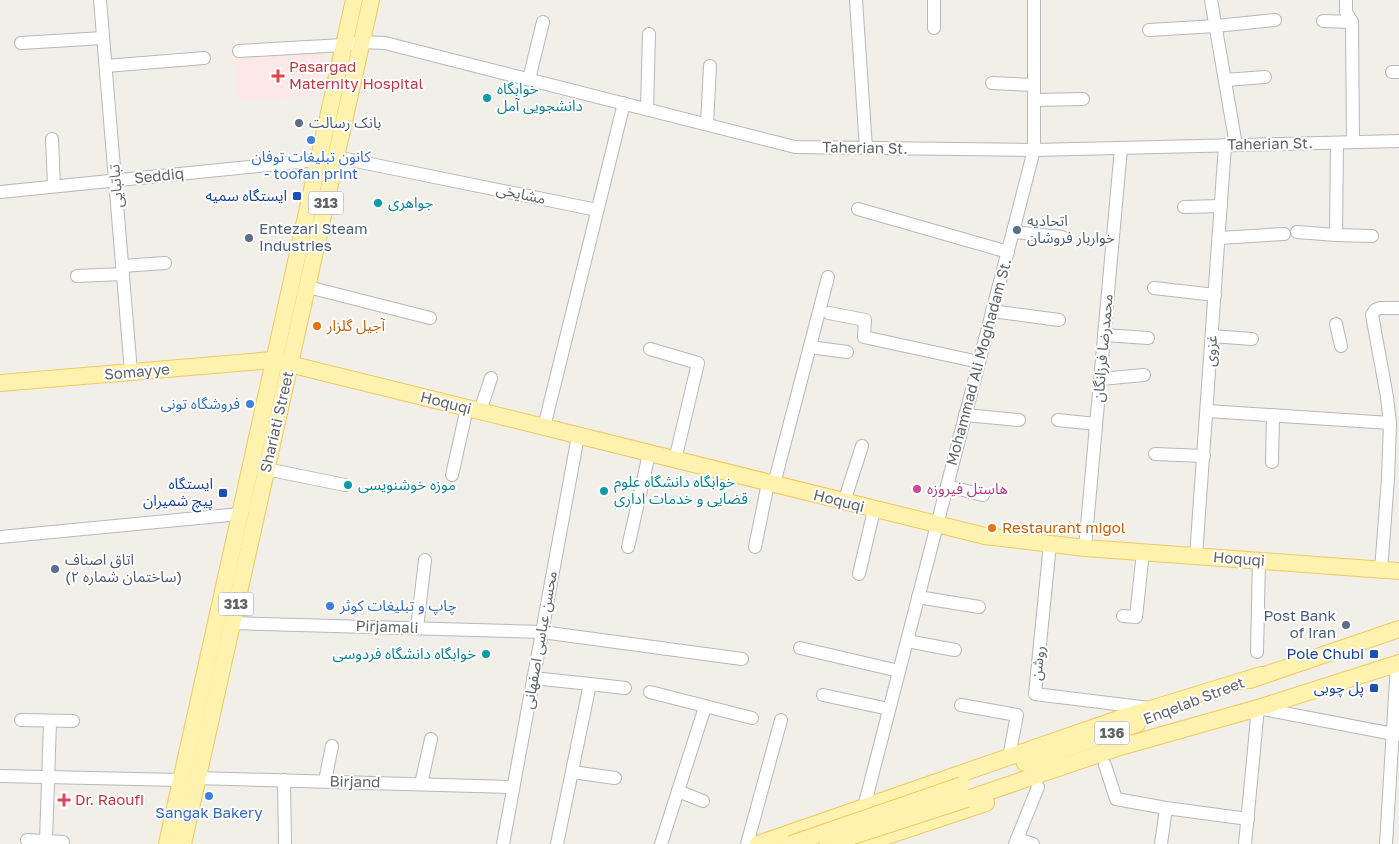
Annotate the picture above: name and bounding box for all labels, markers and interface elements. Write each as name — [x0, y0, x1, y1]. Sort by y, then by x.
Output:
place label: Pasargad Maternity Hospital — [289, 57, 424, 92]
marker: Pasargad Maternity Hospital — [271, 69, 285, 83]
place label: خوابگاه دانشجویی آمل — [497, 79, 583, 115]
marker: خوابگاه دانشجویی آمل — [481, 92, 493, 104]
place label: بانک رسالت — [309, 113, 381, 132]
marker: بانک رسالت — [293, 117, 305, 129]
street label: Taherian St. — [1227, 133, 1313, 153]
marker: کانون تبلیغات توفان - toofan print — [305, 134, 317, 146]
street label: Taherian St. — [822, 137, 908, 157]
place label: کانون تبلیغات توفان - toofan print — [251, 147, 371, 182]
street label: Seddiq — [133, 163, 185, 187]
street label: تباتبایی — [104, 164, 127, 209]
street label: مشایخی — [495, 179, 548, 208]
place label: ایستگاه سمیه — [205, 186, 287, 204]
marker: ایستگاه سمیه — [291, 190, 303, 202]
road number: 313 — [308, 192, 344, 214]
place label: جواهری — [388, 193, 434, 212]
marker: جواهری — [372, 197, 384, 209]
place label: اتحادیه خواربار فروشان — [1027, 211, 1115, 247]
place label: Entezari Steam Industries — [259, 219, 367, 254]
marker: اتحادیه خواربار فروشان — [1011, 224, 1023, 236]
marker: Entezari Steam Industries — [243, 232, 255, 244]
street label: Mohammad Ali Moghadam St. — [942, 256, 1014, 467]
street label: محمدرضا فرزانگان — [1088, 293, 1117, 403]
place label: آجیل گلزار — [326, 316, 386, 335]
marker: آجیل گلزار — [311, 320, 323, 332]
street label: غزوی — [1200, 334, 1221, 367]
street label: Somayye — [103, 359, 171, 383]
street label: Shariati Street — [256, 369, 296, 474]
street label: Hoquqi — [419, 387, 474, 417]
place label: فروشگاه تونی — [160, 394, 240, 413]
marker: فروشگاه تونی — [244, 398, 256, 410]
place label: خوابگاه دانشگاه علوم قضایی و خدمات اداری — [614, 472, 748, 508]
place label: ایستگاه پیچ شمیران — [143, 474, 213, 513]
place label: موزه خوشنویسی — [358, 475, 456, 494]
marker: موزه خوشنویسی — [342, 479, 354, 491]
place label: هاستل فیروزه — [927, 479, 1008, 498]
marker: هاستل فیروزه — [911, 483, 923, 495]
marker: خوابگاه دانشگاه علوم قضایی و خدمات اداری — [598, 485, 610, 497]
street label: Hoquqi — [812, 485, 867, 515]
marker: ایستگاه پیچ شمیران — [217, 487, 229, 499]
place label: Restaurant migol — [1002, 518, 1126, 536]
marker: Restaurant migol — [986, 522, 998, 534]
street label: Hoquqi — [1213, 547, 1266, 569]
place label: اتاق اصناف (ساختمان شماره ۲) — [65, 550, 182, 586]
marker: اتاق اصناف (ساختمان شماره ۲) — [49, 563, 61, 575]
street label: محسن عباسی اصفهانی — [518, 569, 561, 711]
road number: 313 — [218, 592, 254, 616]
place label: چاپ و تبلیغات کوثر — [339, 596, 457, 616]
marker: چاپ و تبلیغات کوثر — [324, 600, 336, 612]
place label: Post Bank of Iran — [1263, 606, 1337, 641]
street label: Pirjamali — [355, 616, 419, 636]
marker: Post Bank of Iran — [1340, 619, 1352, 631]
place label: خوابگاه دانشگاه فردوسی — [332, 644, 476, 663]
place label: Pole Chubi — [1286, 644, 1364, 662]
street label: روشن — [1026, 645, 1049, 681]
marker: خوابگاه دانشگاه فردوسی — [480, 648, 492, 660]
marker: Pole Chubi — [1368, 648, 1380, 660]
street label: Enqelab Street — [1140, 672, 1247, 728]
place label: پل چوبی — [1314, 678, 1364, 698]
marker: پل چوبی — [1368, 682, 1380, 694]
road number: 136 — [1094, 721, 1130, 744]
street label: Birjand — [329, 772, 381, 790]
place label: Dr. Raoufi — [75, 790, 144, 808]
marker: Sangak Bakery — [203, 790, 215, 802]
marker: Dr. Raoufi — [57, 793, 71, 807]
place label: Sangak Bakery — [155, 803, 263, 821]

